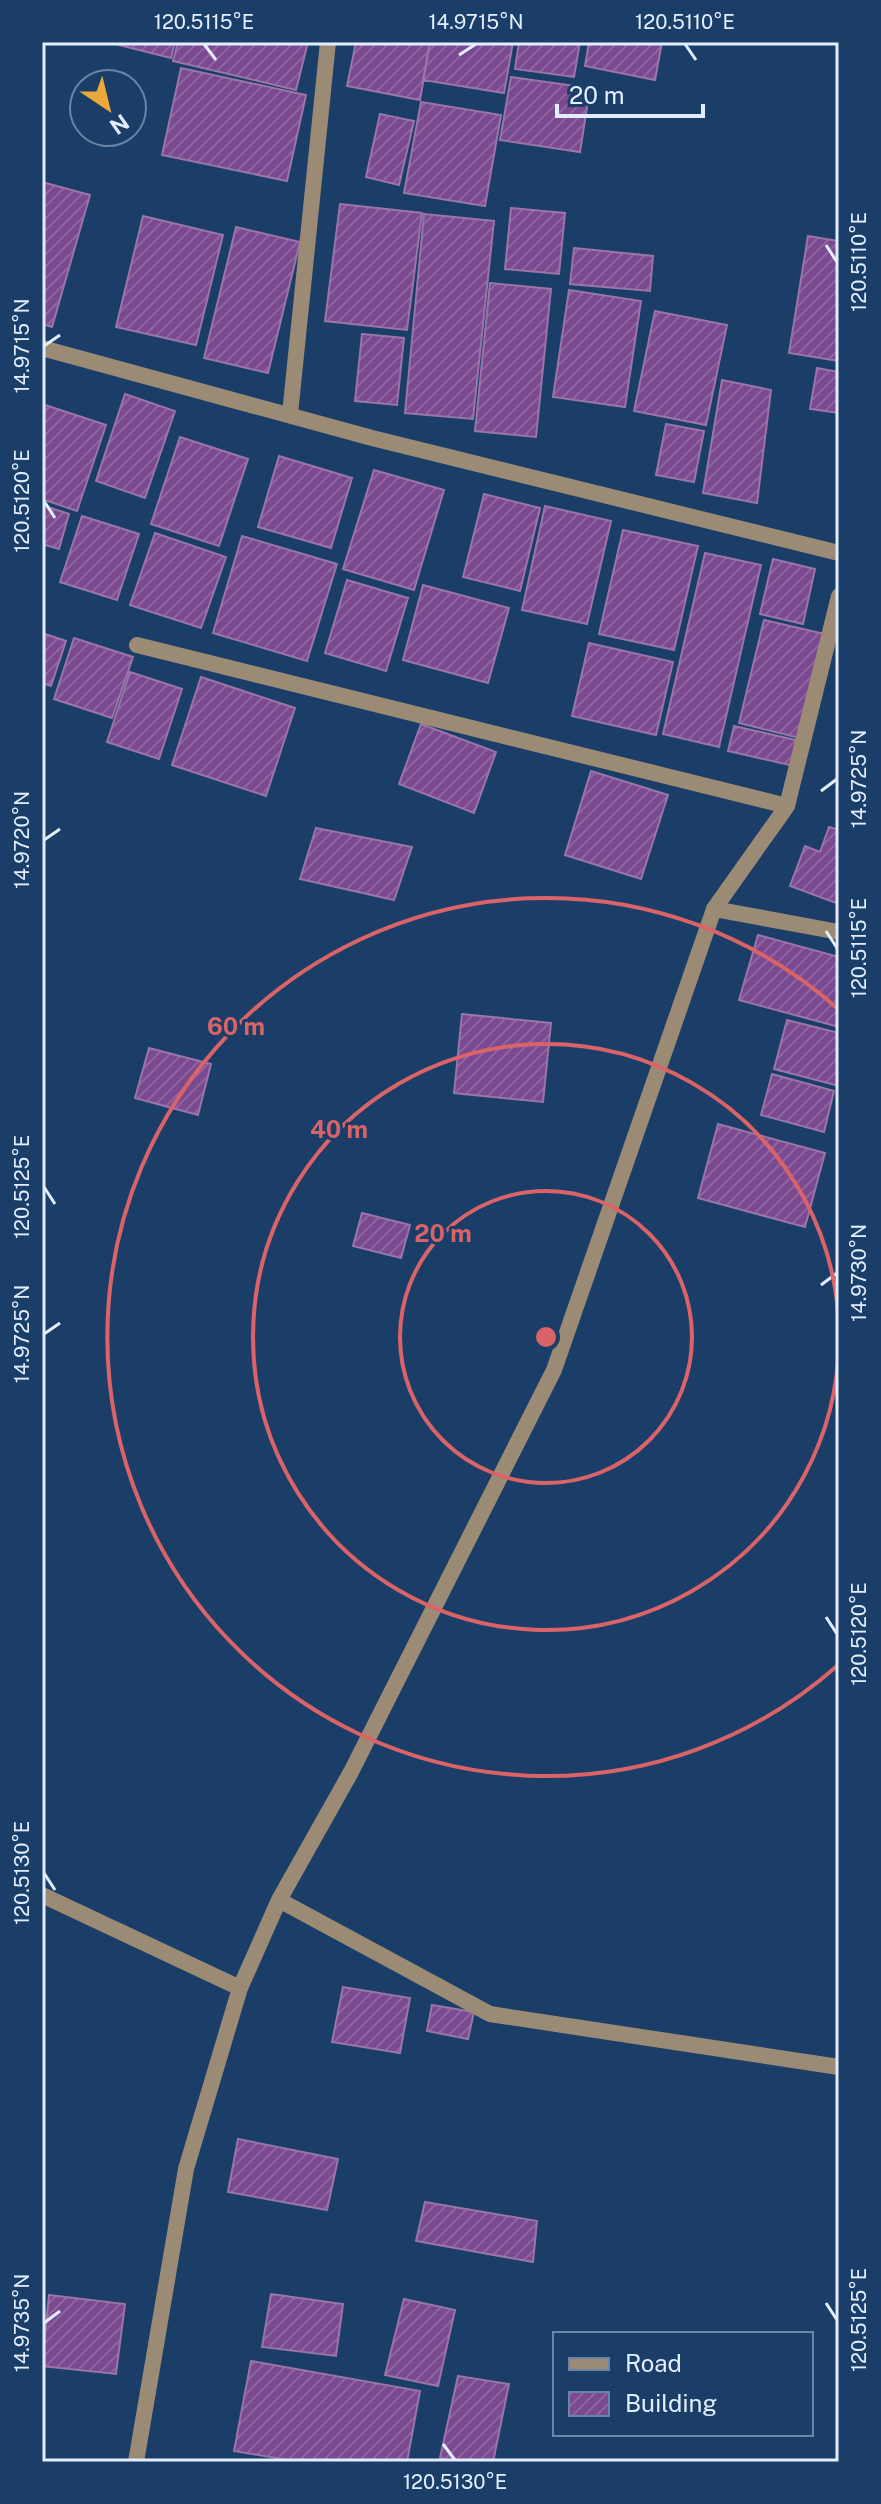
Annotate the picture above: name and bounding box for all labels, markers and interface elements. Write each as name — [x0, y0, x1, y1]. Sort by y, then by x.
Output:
text: 120.5115°E — [154, 10, 254, 34]
text: 14.9715°N — [428, 10, 524, 34]
text: 120.5110°E — [635, 10, 735, 34]
north arrow — [68, 68, 148, 148]
scale bar — [557, 68, 703, 118]
text: 20 m — [569, 81, 625, 109]
text: N — [105, 109, 134, 140]
text: 120.5110°E — [847, 212, 871, 312]
text: 14.9715°N — [10, 298, 34, 394]
text: 120.5120°E — [10, 449, 34, 553]
text: 14.9725°N — [847, 730, 871, 828]
text: 14.9720°N — [10, 791, 34, 889]
text: 120.5115°E — [847, 898, 871, 998]
text: 60 m — [207, 1012, 265, 1040]
text: 40 m — [310, 1115, 368, 1143]
text: 120.5125°E — [10, 1135, 34, 1239]
text: 20 m — [414, 1219, 472, 1247]
text: 14.9730°N — [847, 1224, 871, 1322]
text: 14.9725°N — [10, 1285, 34, 1383]
centre of rings — [532, 1323, 560, 1351]
text: 120.5120°E — [847, 1582, 871, 1686]
text: 120.5130°E — [10, 1821, 34, 1925]
text: 120.5125°E — [847, 2268, 871, 2372]
text: 14.9735°N — [10, 2274, 34, 2372]
legend — [553, 2332, 813, 2436]
text: Road — [625, 2349, 682, 2377]
text: Building — [625, 2389, 717, 2417]
text: 120.5130°E — [403, 2470, 507, 2494]

